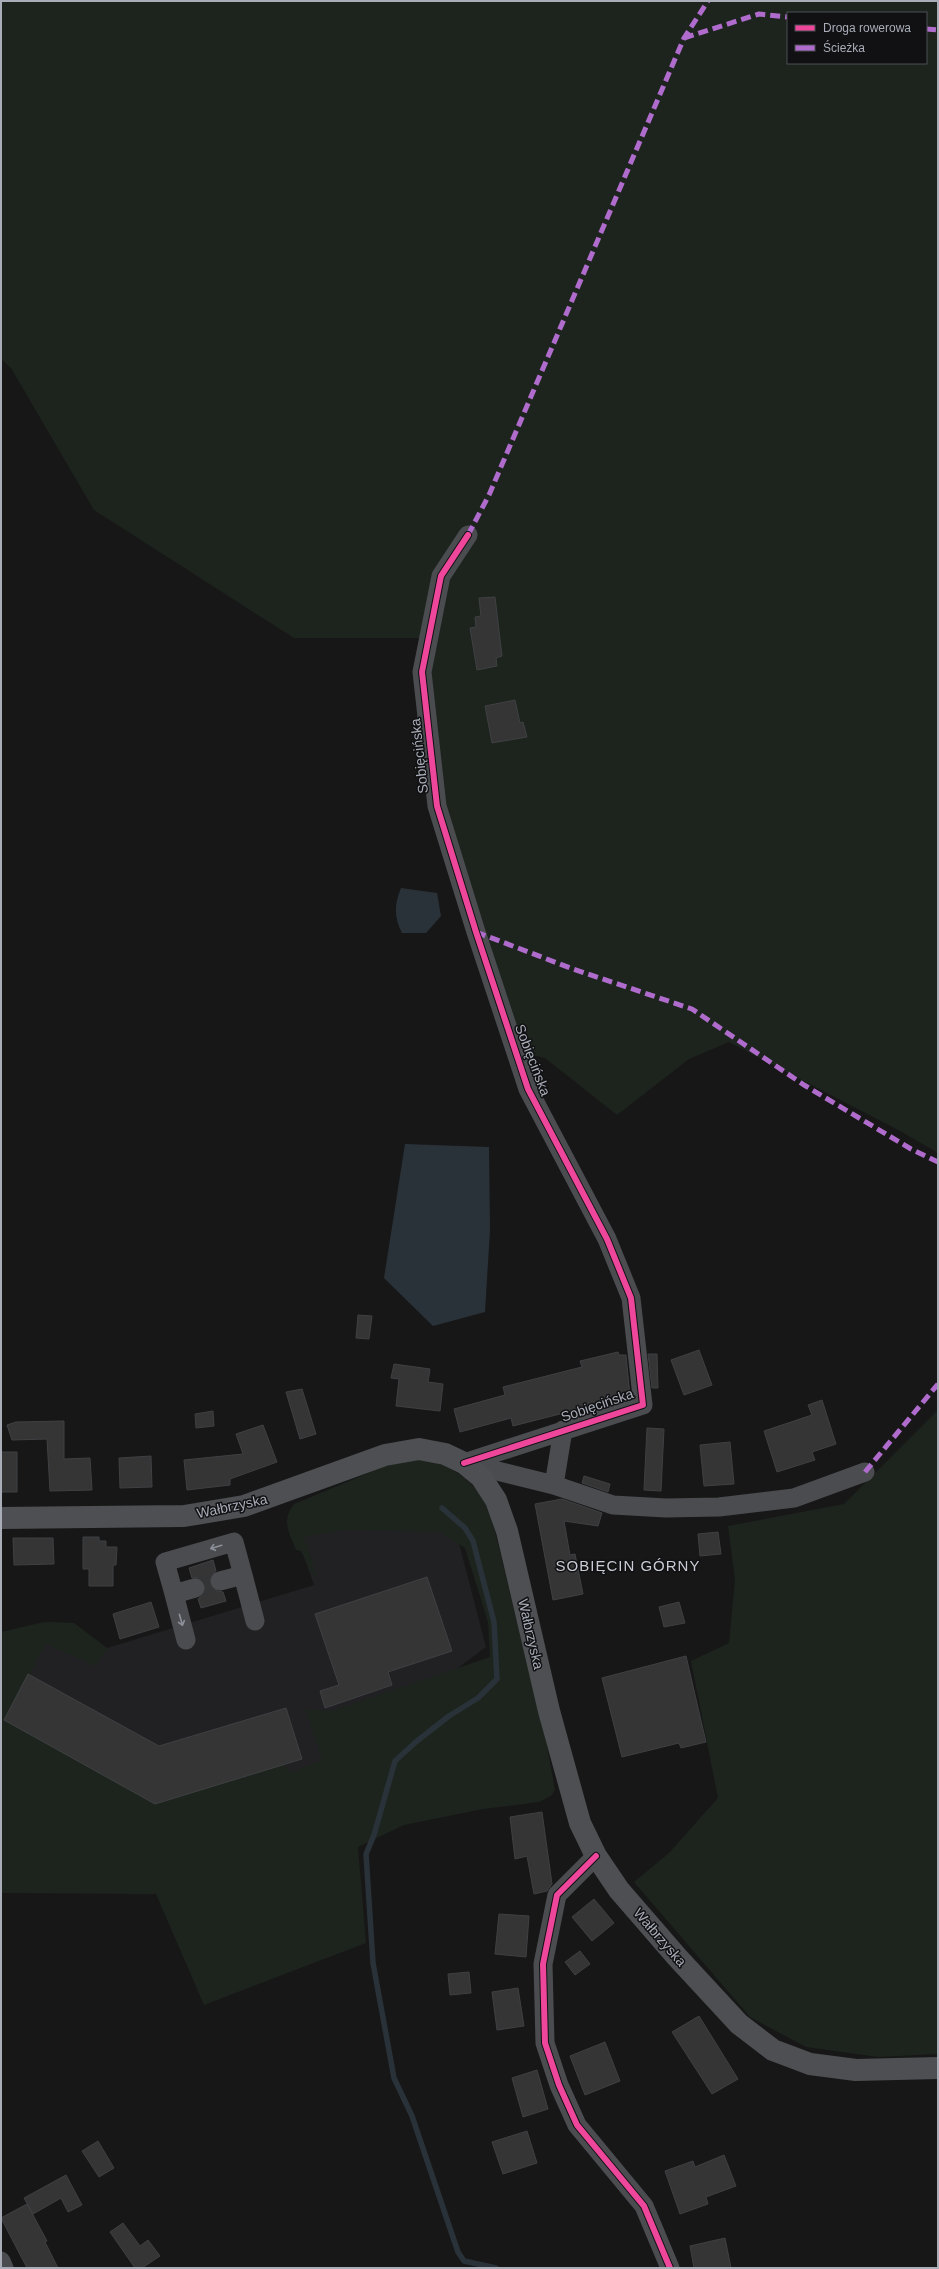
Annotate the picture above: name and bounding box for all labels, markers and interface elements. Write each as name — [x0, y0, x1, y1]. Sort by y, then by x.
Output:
legend — [787, 12, 927, 64]
text: Droga rowerowa — [823, 21, 911, 35]
text: Ścieżka — [823, 40, 865, 55]
street label: Sobięcińska — [407, 717, 431, 794]
street label: Sobięcińska — [512, 1022, 554, 1098]
street label: Sobięcińska — [559, 1385, 635, 1425]
street label: Wałbrzyska — [195, 1491, 269, 1521]
one-way arrow — [209, 1544, 222, 1551]
district label: SOBIĘCIN GÓRNY — [556, 1557, 700, 1574]
street label: Wałbrzyska — [515, 1597, 547, 1671]
one-way arrow — [178, 1613, 185, 1626]
street label: Wałbrzyska — [630, 1905, 690, 1970]

